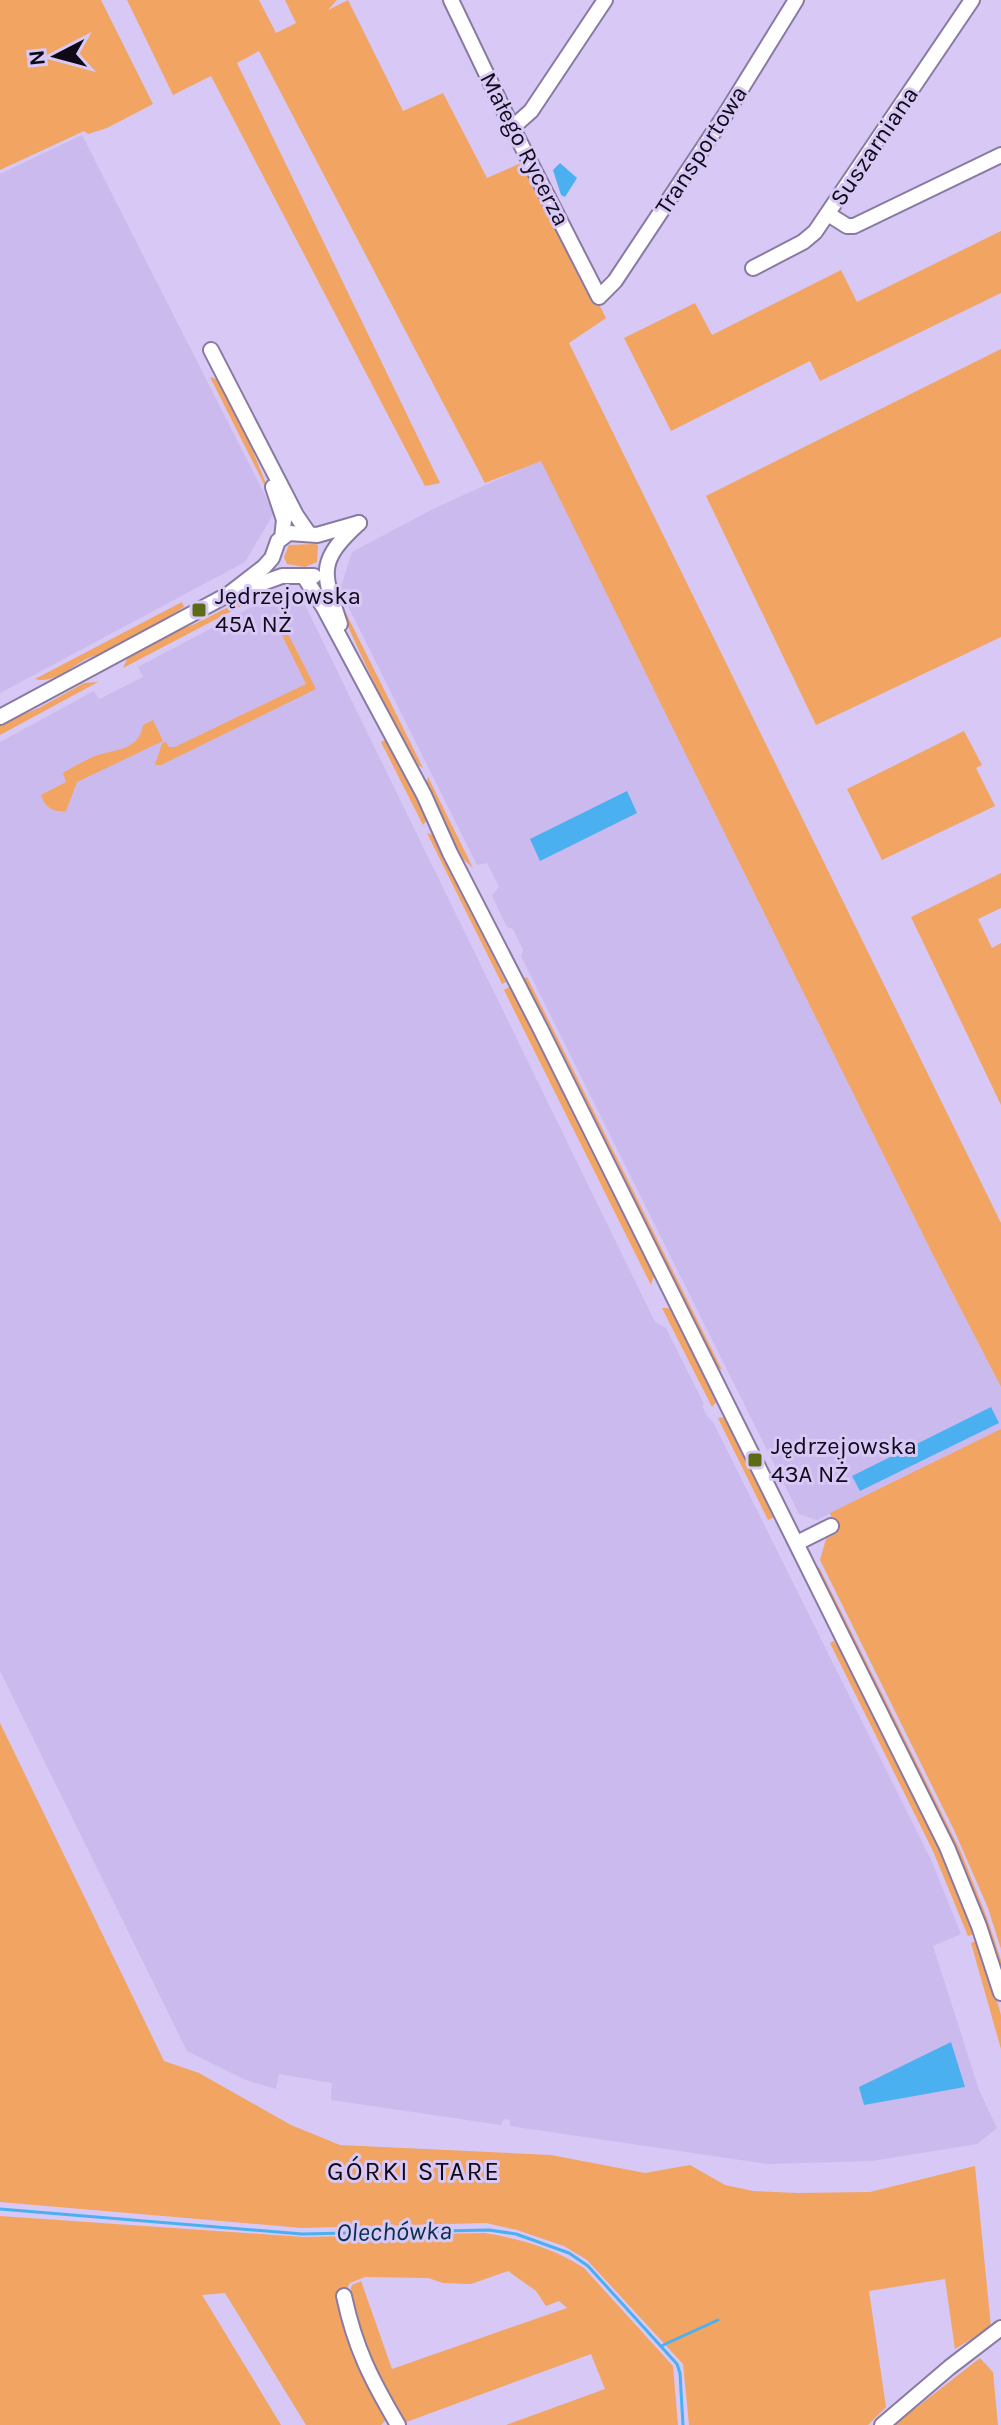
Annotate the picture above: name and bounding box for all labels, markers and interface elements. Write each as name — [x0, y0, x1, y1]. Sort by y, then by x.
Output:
north arrow — [16, 16, 96, 96]
text: N — [23, 49, 51, 67]
street label: Małego Rycerza — [474, 67, 576, 231]
street label: Transportowa — [649, 80, 753, 220]
street label: Suszarniana — [824, 81, 924, 211]
place label: Jędrzejowska 45A NŻ — [215, 582, 361, 638]
marker: Jędrzejowska 45A NŻ — [190, 601, 208, 619]
place label: Jędrzejowska 43A NŻ — [771, 1432, 917, 1488]
marker: Jędrzejowska 43A NŻ — [746, 1451, 764, 1469]
district label: GÓRKI STARE — [327, 2155, 501, 2187]
water label: Olechówka — [336, 2215, 452, 2248]

